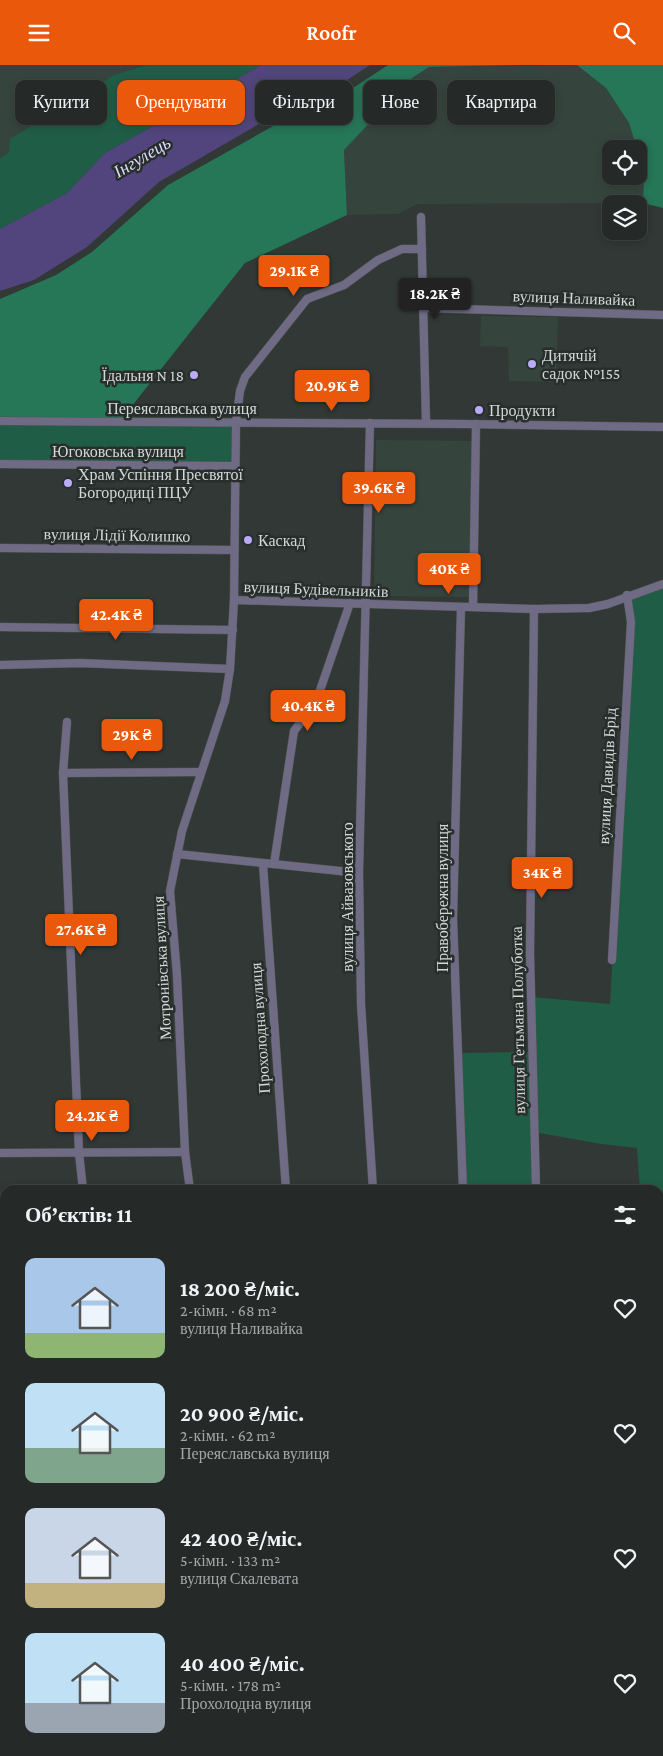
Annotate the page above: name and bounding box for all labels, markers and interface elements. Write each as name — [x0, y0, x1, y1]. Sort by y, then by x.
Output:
icon: menu — [25, 19, 53, 47]
icon: search — [610, 19, 638, 47]
text: Roofr — [306, 20, 357, 45]
chip: Купити — [15, 80, 107, 125]
chip: Орендувати — [117, 80, 245, 125]
chip: Фільтри — [255, 80, 353, 125]
chip: Нове — [363, 80, 437, 125]
chip: Квартира — [447, 80, 555, 125]
water label: Інгулець — [109, 132, 174, 182]
map controls — [602, 140, 647, 240]
button: locate — [602, 140, 647, 185]
button: layers — [602, 195, 647, 240]
pin: 29.1K ₴ — [248, 255, 340, 297]
text: 29.1K ₴ — [269, 262, 319, 279]
pin: 18.2K ₴ — [389, 277, 481, 320]
text: 18.2K ₴ — [410, 285, 460, 302]
street label: вулиця Наливайка — [512, 287, 636, 310]
place label: Дитячій садок №155 — [542, 347, 620, 383]
marker: Дитячій садок №155 — [526, 358, 538, 370]
place label: Їдальня N 18 — [102, 367, 184, 385]
marker: Їдальня N 18 — [188, 369, 200, 381]
pin: 20.9K ₴ — [286, 369, 378, 412]
text: 20.9K ₴ — [306, 377, 358, 394]
street label: Переяславська вулиця — [107, 400, 257, 418]
place label: Продукти — [489, 402, 556, 420]
marker: Продукти — [473, 404, 485, 416]
street label: Югоковська вулиця — [52, 443, 185, 461]
place label: Храм Успіння Пресвятої Богородиці ПЦУ — [78, 466, 243, 502]
pin: 39.6K ₴ — [333, 471, 425, 514]
marker: Храм Успіння Пресвятої Богородиці ПЦУ — [62, 477, 74, 489]
text: 39.6K ₴ — [353, 479, 405, 496]
street label: вулиця Лідії Колишко — [44, 525, 190, 546]
place label: Каскад — [258, 532, 305, 550]
marker: Каскад — [242, 534, 254, 546]
pin: 40K ₴ — [414, 553, 484, 595]
text: 40K ₴ — [429, 560, 469, 577]
street label: вулиця Будівельників — [243, 578, 389, 601]
pin: 42.4K ₴ — [70, 599, 162, 641]
text: 42.4K ₴ — [90, 606, 142, 623]
pin: 40.4K ₴ — [262, 689, 354, 732]
text: 40.4K ₴ — [282, 697, 334, 714]
street label: вулиця Давидів Брід — [595, 707, 620, 845]
pin: 29K ₴ — [97, 719, 167, 761]
text: 29K ₴ — [112, 726, 152, 743]
street label: вулиця Айвазовського — [339, 822, 357, 972]
street label: Правобережна вулиця — [434, 823, 452, 972]
pin: 34K ₴ — [507, 857, 577, 899]
text: 34K ₴ — [523, 864, 561, 881]
street label: Мотронівська вулиця — [150, 895, 175, 1040]
pin: 27.6K ₴ — [35, 913, 127, 956]
text: 27.6K ₴ — [56, 921, 106, 938]
street label: вулиця Гетьмана Полуботка — [508, 926, 529, 1114]
street label: Прохолодна вулиця — [247, 961, 274, 1094]
pin: 24.2K ₴ — [46, 1099, 138, 1142]
text: 24.2K ₴ — [66, 1107, 118, 1124]
icon: filters — [611, 1201, 639, 1229]
text: Об’єктів: 11 — [25, 1203, 132, 1227]
text: 18 200 ₴/міс. — [180, 1277, 300, 1301]
icon: home — [65, 1278, 125, 1338]
icon: heart — [611, 1294, 639, 1322]
text: 2-кімн. · 68 m² — [180, 1302, 277, 1319]
text: вулиця Наливайка — [180, 1320, 303, 1337]
text: 20 900 ₴/міс. — [180, 1402, 304, 1426]
icon: home — [65, 1403, 125, 1463]
icon: heart — [611, 1419, 639, 1447]
text: 2-кімн. · 62 m² — [180, 1427, 275, 1444]
text: Переяславська вулиця — [180, 1445, 330, 1462]
text: 42 400 ₴/міс. — [180, 1527, 302, 1551]
icon: home — [65, 1528, 125, 1588]
icon: heart — [611, 1544, 639, 1572]
text: 5-кімн. · 133 m² — [180, 1552, 280, 1569]
text: вулиця Скалевата — [180, 1570, 299, 1587]
text: 40 400 ₴/міс. — [180, 1652, 305, 1676]
icon: home — [65, 1653, 125, 1713]
icon: heart — [611, 1669, 639, 1697]
text: 5-кімн. · 178 m² — [180, 1677, 281, 1694]
text: Прохолодна вулиця — [180, 1695, 311, 1712]

